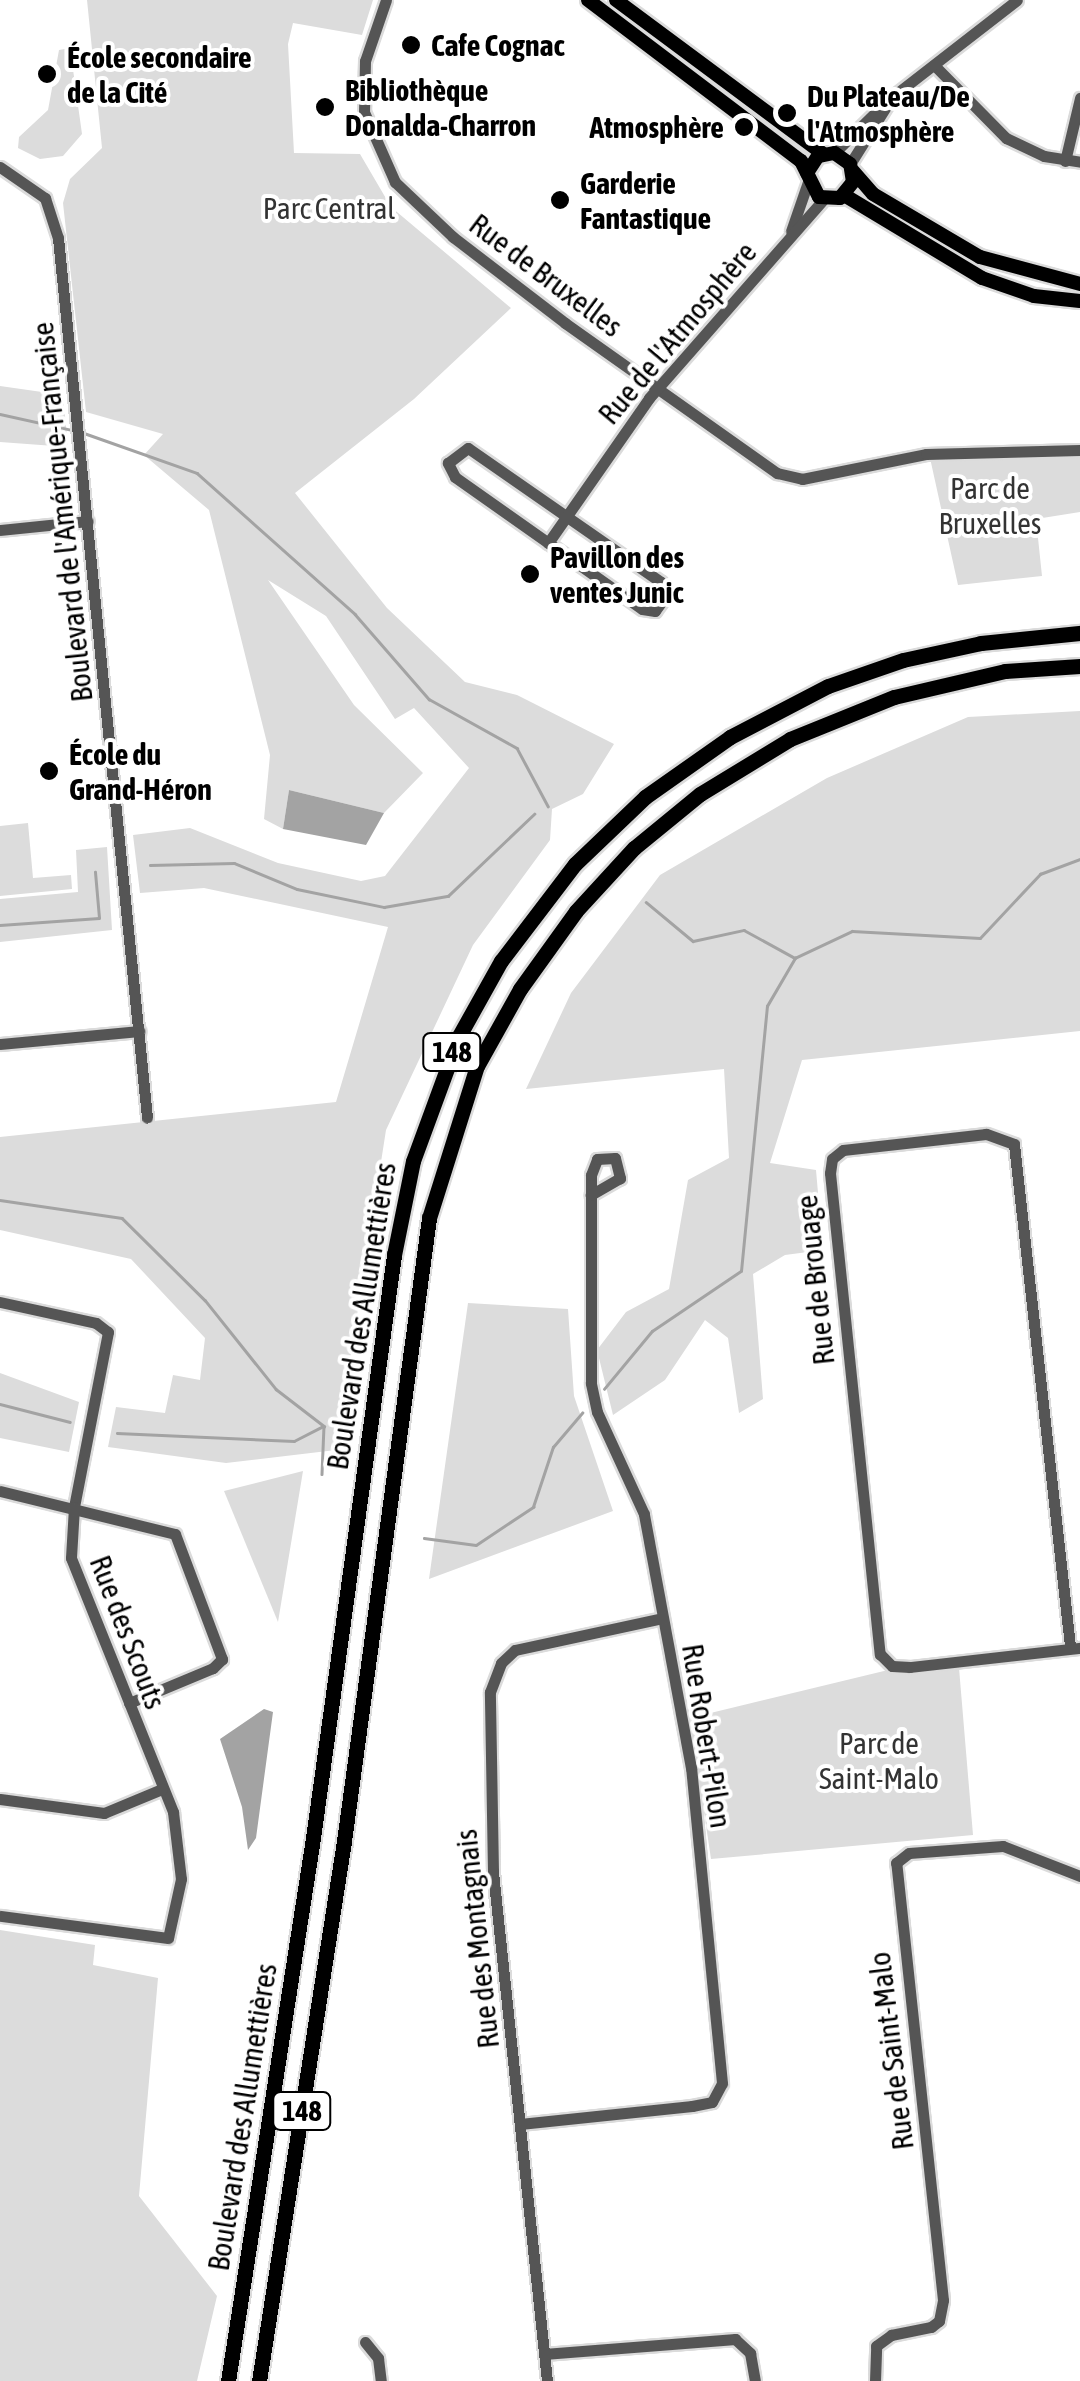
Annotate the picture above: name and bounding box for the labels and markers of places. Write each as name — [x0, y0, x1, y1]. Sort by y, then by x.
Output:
place label: Cafe Cognac — [431, 27, 565, 63]
marker: Cafe Cognac — [400, 34, 422, 56]
place label: École secondaire de la Cité — [67, 39, 252, 110]
marker: École secondaire de la Cité — [36, 63, 58, 85]
place label: Bibliothèque Donalda-Charron — [345, 72, 536, 142]
place label: Du Plateau/De l'Atmosphère — [807, 78, 970, 148]
marker: Bibliothèque Donalda-Charron — [314, 96, 336, 118]
marker: Du Plateau/De l'Atmosphère — [776, 102, 798, 124]
place label: Atmosphère — [590, 109, 724, 145]
marker: Atmosphère — [733, 116, 755, 138]
place label: Garderie Fantastique — [580, 165, 711, 236]
marker: Garderie Fantastique — [549, 189, 571, 211]
place label: Pavillon des ventes Junic — [550, 539, 684, 610]
marker: Pavillon des ventes Junic — [519, 563, 541, 585]
place label: École du Grand-Héron — [69, 736, 212, 806]
marker: École du Grand-Héron — [38, 760, 60, 782]

